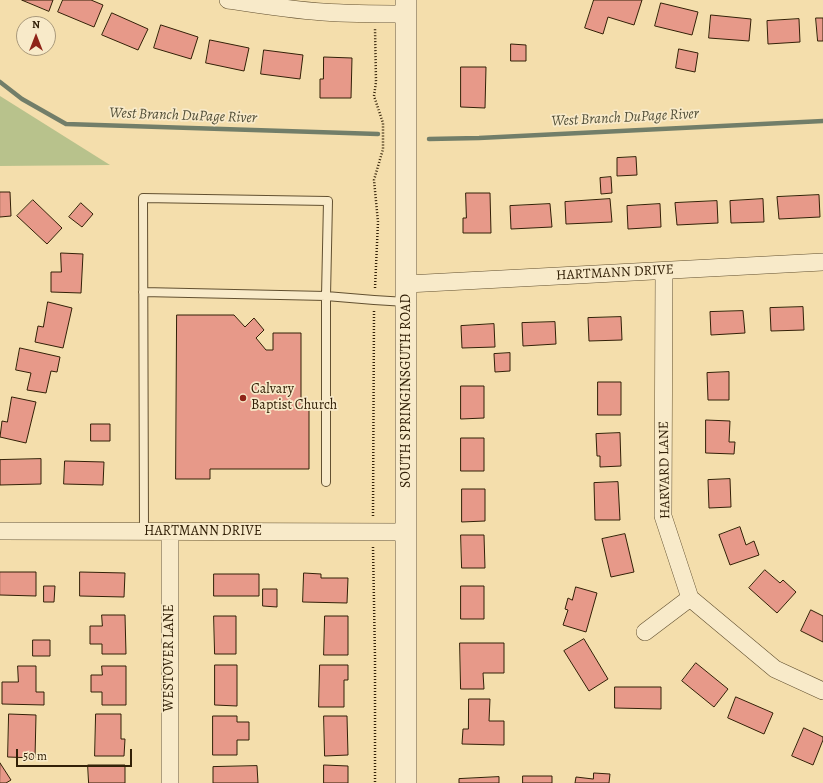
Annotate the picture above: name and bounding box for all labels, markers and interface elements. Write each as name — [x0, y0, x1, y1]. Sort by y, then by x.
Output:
north arrow — [16, 16, 56, 56]
text: N — [32, 17, 40, 32]
water label: West Branch DuPage River — [109, 104, 257, 128]
water label: West Branch DuPage River — [551, 105, 699, 131]
street label: HARTMANN DRIVE — [556, 262, 674, 284]
street label: SOUTH SPRINGINSGUTH ROAD — [399, 294, 415, 488]
place label: Calvary Baptist Church — [251, 382, 337, 414]
marker: Calvary Baptist Church — [238, 393, 248, 403]
street label: HARVARD LANE — [656, 421, 674, 519]
street label: HARTMANN DRIVE — [144, 524, 262, 540]
street label: WESTOVER LANE — [162, 604, 178, 712]
scale bar — [18, 741, 134, 767]
text: 50 m — [23, 748, 47, 764]

